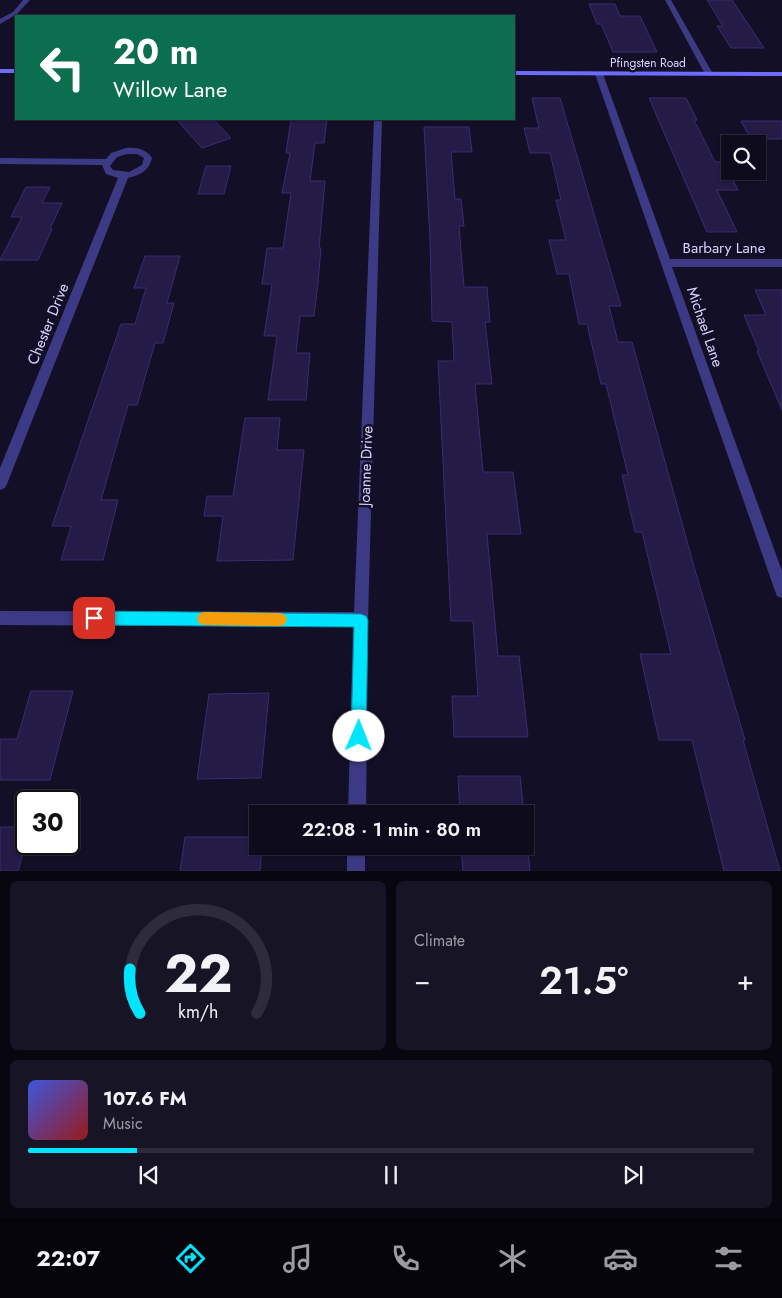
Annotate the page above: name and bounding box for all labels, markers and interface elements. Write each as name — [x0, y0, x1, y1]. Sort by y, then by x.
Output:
text: 20 m — [113, 27, 198, 77]
icon: left — [30, 35, 95, 100]
street label: Pfingsten Road — [610, 54, 686, 72]
text: Willow Lane — [113, 73, 227, 105]
map controls — [721, 135, 766, 180]
button: search — [721, 135, 766, 180]
street label: Barbary Lane — [683, 237, 766, 259]
street label: Chester Drive — [22, 280, 74, 368]
street label: Michael Lane — [681, 284, 729, 370]
street label: Joanne Drive — [354, 425, 378, 509]
pin — [73, 597, 115, 639]
icon: arrive — [80, 604, 108, 632]
position arrow — [332, 709, 384, 761]
speed limit sign: 30 — [15, 790, 80, 855]
text: 22:08 · 1 min · 80 m — [302, 816, 481, 843]
text: Climate — [414, 929, 465, 952]
text: 22 — [164, 936, 232, 1012]
text: 21.5° — [539, 953, 628, 1008]
text: − — [414, 960, 431, 1001]
text: + — [737, 960, 754, 1001]
text: km/h — [178, 999, 218, 1025]
text: 107.6 FM — [103, 1085, 187, 1112]
text: Music — [103, 1112, 143, 1135]
icon: previous — [135, 1161, 163, 1189]
icon: pause — [377, 1161, 405, 1189]
icon: next — [619, 1161, 647, 1189]
icon: directions — [173, 1241, 208, 1276]
icon: music — [280, 1241, 315, 1276]
icon: phone — [388, 1241, 423, 1276]
icon: climate — [495, 1241, 530, 1276]
icon: car — [603, 1241, 638, 1276]
icon: filters — [711, 1241, 746, 1276]
text: 22:07 — [36, 1242, 100, 1274]

